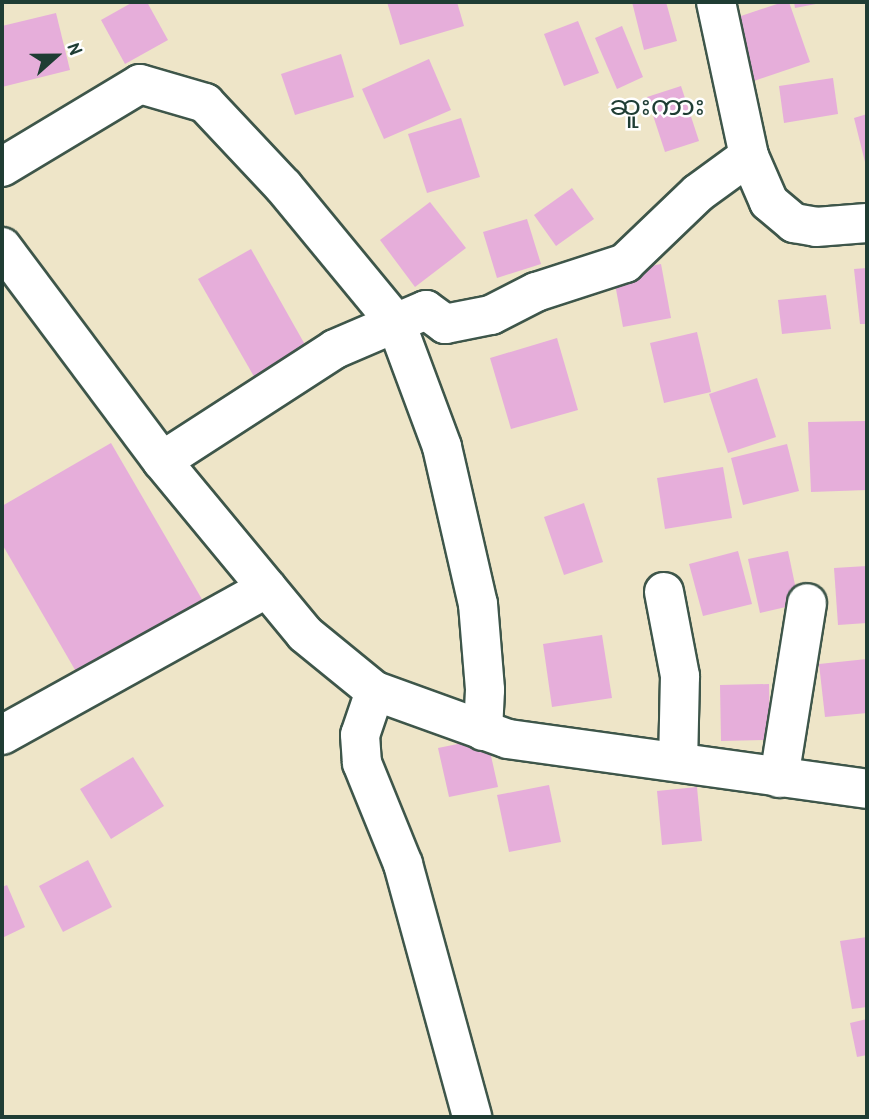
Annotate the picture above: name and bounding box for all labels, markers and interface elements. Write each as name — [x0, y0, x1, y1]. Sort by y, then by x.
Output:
north arrow — [21, 21, 91, 91]
text: N — [62, 39, 90, 58]
district label: ဆူးကား — [609, 88, 705, 122]

